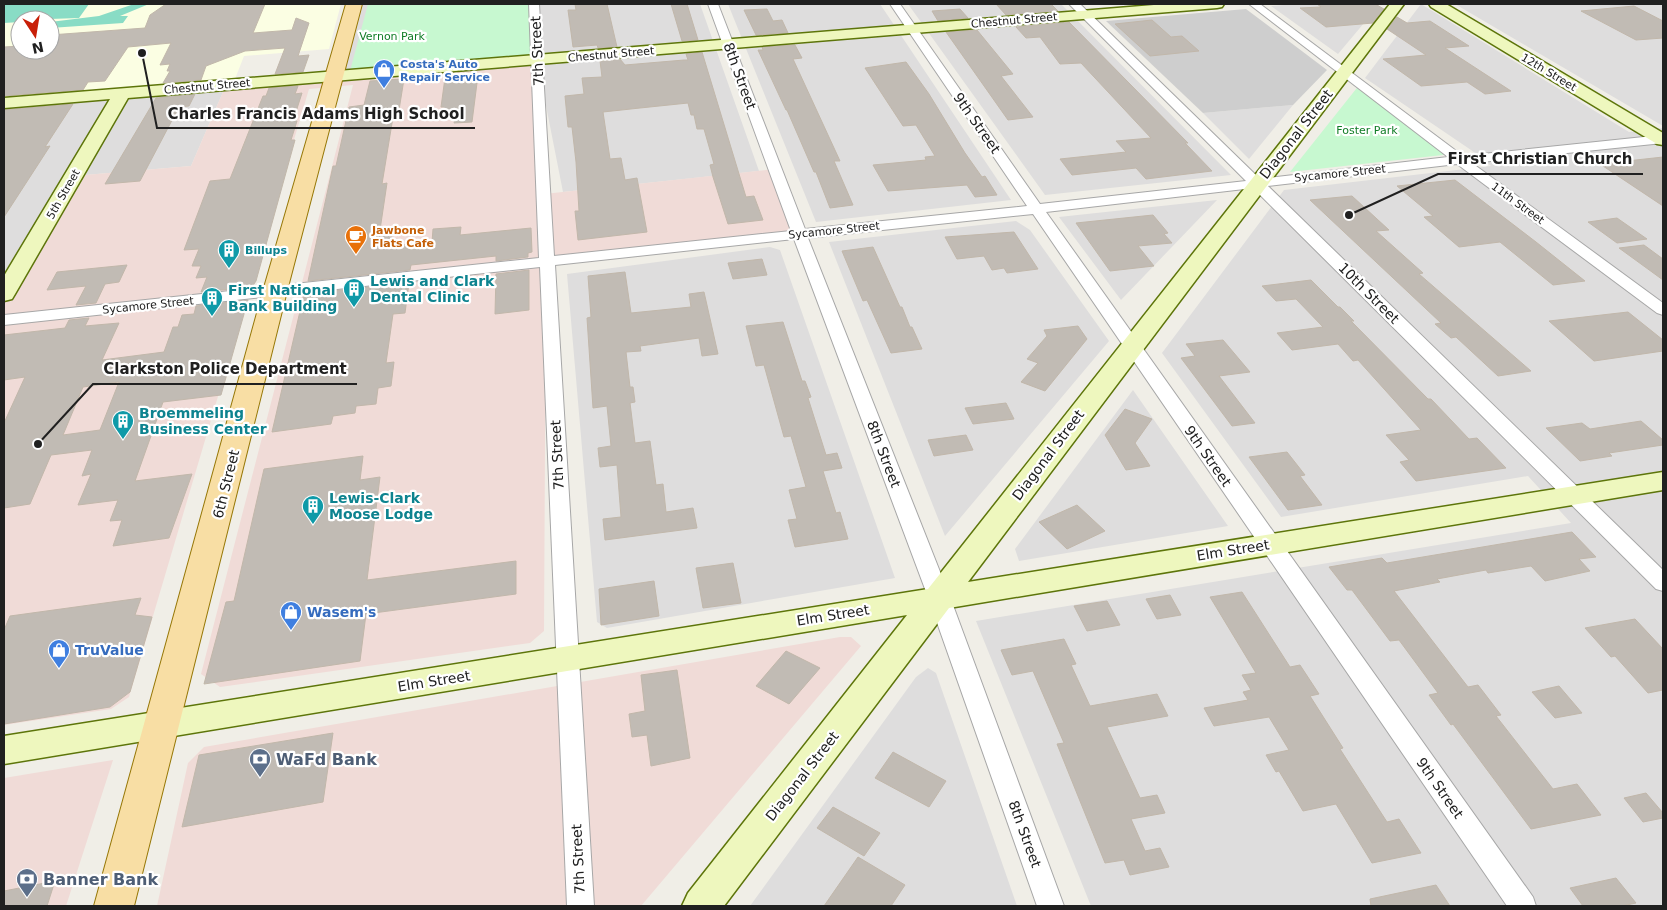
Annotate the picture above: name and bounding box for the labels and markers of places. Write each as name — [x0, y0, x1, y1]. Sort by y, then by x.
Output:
shop icon: Costa's Auto Repair Service — [372, 58, 396, 89]
place label: Costa's Auto Repair Service — [400, 58, 490, 84]
callout: Charles Francis Adams High School — [157, 98, 475, 128]
callout: First Christian Church — [1438, 144, 1643, 174]
cafe icon: Jawbone Flats Cafe — [344, 224, 368, 255]
place label: Jawbone Flats Cafe — [371, 224, 434, 250]
building icon: Billups — [217, 238, 241, 269]
place label: Billups — [245, 244, 287, 257]
place label: Lewis and Clark Dental Clinic — [370, 273, 495, 305]
building icon: Lewis and Clark Dental Clinic — [342, 277, 366, 308]
place label: First National Bank Building — [228, 282, 337, 314]
building icon: First National Bank Building — [200, 286, 224, 317]
callout: Clarkston Police Department — [93, 354, 357, 384]
place label: Broemmeling Business Center — [139, 405, 267, 437]
building icon: Broemmeling Business Center — [111, 409, 135, 440]
place label: Lewis-Clark Moose Lodge — [329, 490, 433, 522]
building icon: Lewis-Clark Moose Lodge — [301, 494, 325, 525]
shop icon: Wasem's — [279, 600, 303, 631]
place label: Wasem's — [307, 604, 376, 620]
shop icon: TruValue — [47, 638, 71, 669]
place label: TruValue — [75, 642, 144, 658]
bank icon: WaFd Bank — [248, 747, 272, 778]
place label: WaFd Bank — [276, 750, 377, 769]
bank icon: Banner Bank — [15, 867, 39, 898]
place label: Banner Bank — [43, 870, 158, 889]

